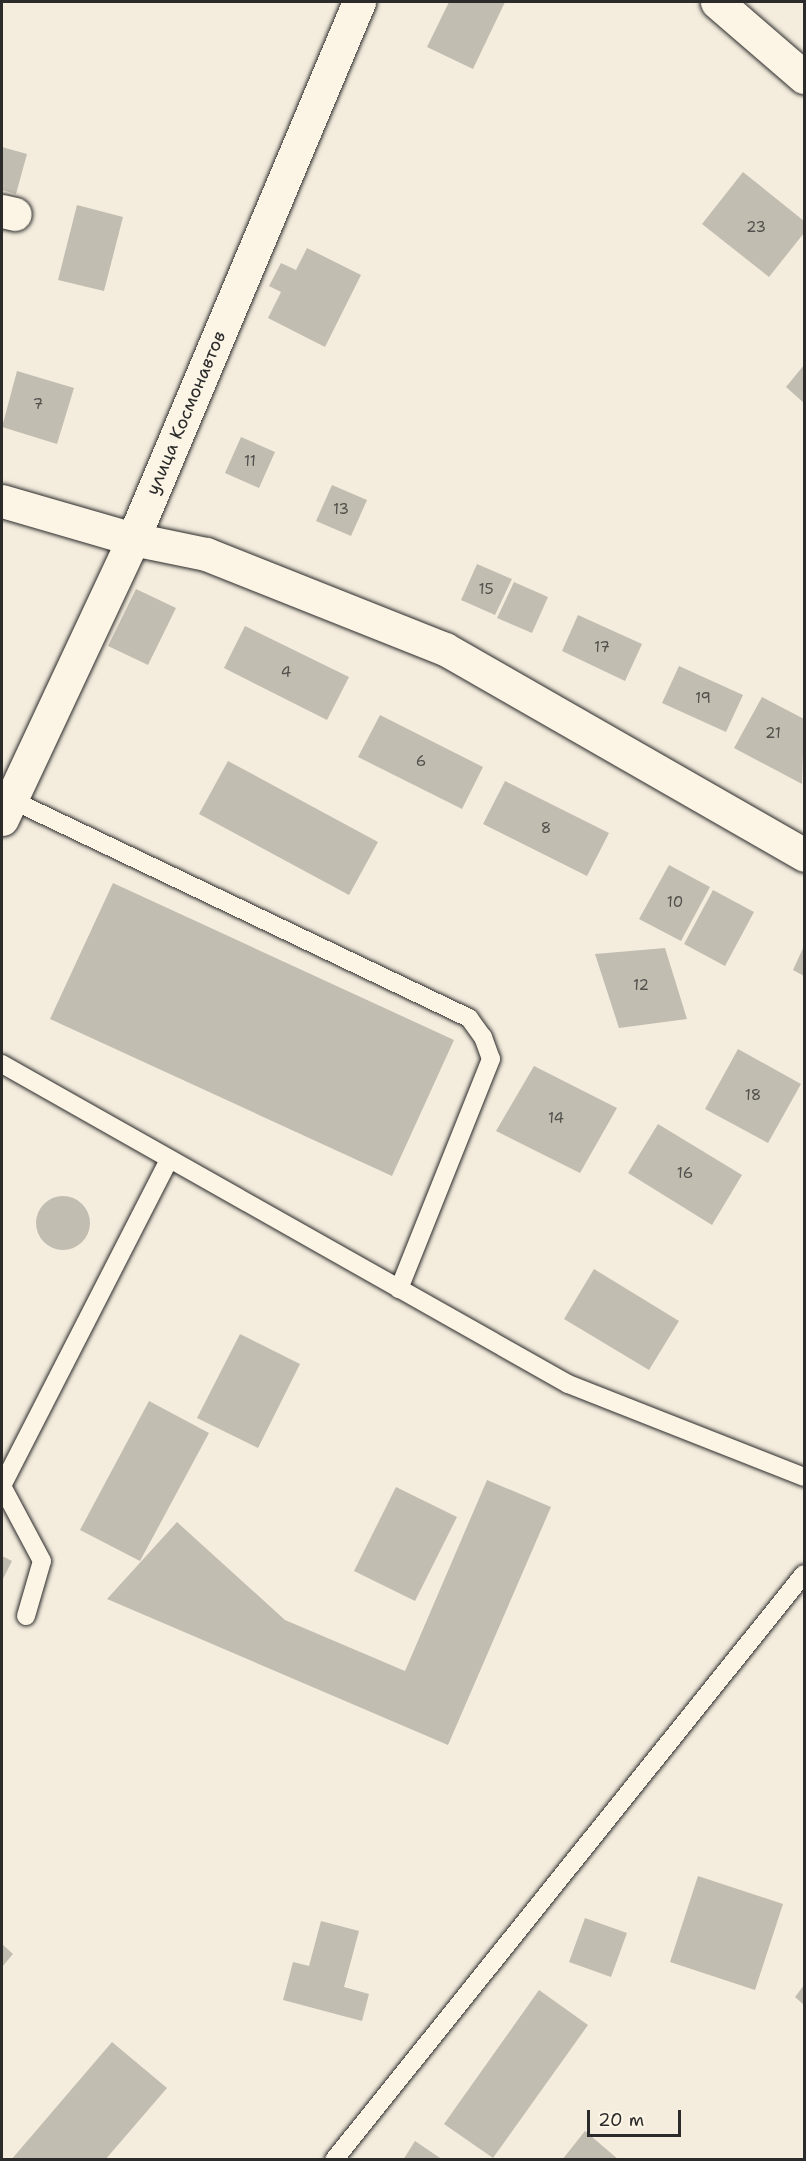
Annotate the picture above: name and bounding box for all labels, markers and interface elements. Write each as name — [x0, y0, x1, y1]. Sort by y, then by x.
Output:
house number: 23 — [746, 219, 766, 237]
street label: улица Космонавтов — [142, 328, 230, 498]
house number: 7 — [33, 396, 43, 414]
house number: 11 — [244, 453, 256, 471]
house number: 13 — [333, 501, 349, 519]
house number: 15 — [478, 581, 494, 599]
house number: 17 — [594, 639, 610, 657]
house number: 4 — [281, 664, 291, 682]
house number: 19 — [695, 690, 711, 708]
house number: 21 — [765, 725, 781, 743]
house number: 6 — [416, 753, 426, 771]
house number: 8 — [541, 820, 551, 838]
house number: 10 — [667, 894, 683, 912]
house number: 12 — [633, 977, 649, 995]
house number: 18 — [745, 1087, 761, 1105]
house number: 14 — [548, 1110, 564, 1128]
house number: 16 — [677, 1165, 693, 1183]
scale bar — [590, 2098, 684, 2136]
text: 20 m — [598, 2108, 644, 2132]

